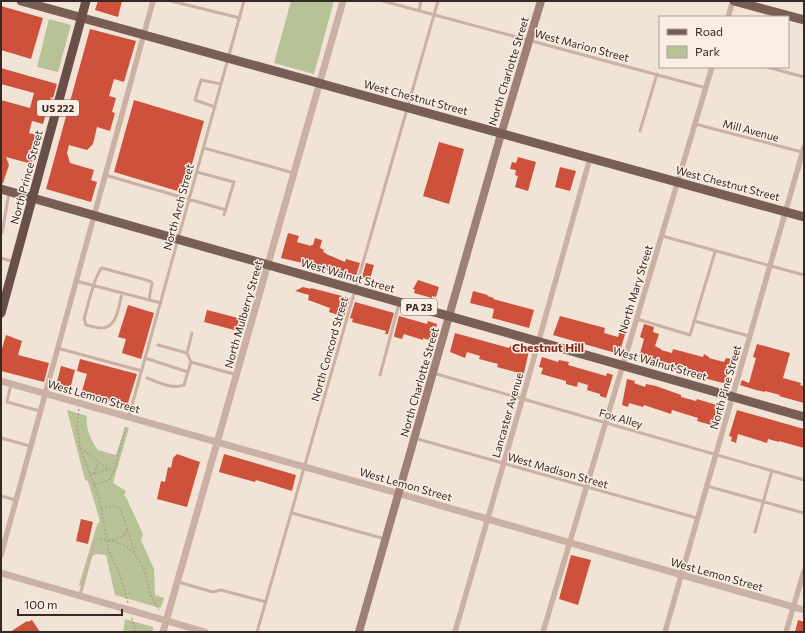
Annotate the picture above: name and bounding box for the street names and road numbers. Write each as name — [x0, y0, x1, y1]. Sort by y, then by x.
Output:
street label: North Charlotte Street — [485, 14, 531, 127]
street label: West Marion Street — [533, 26, 631, 64]
street label: West Chestnut Street — [363, 77, 470, 117]
road number: US 222 — [37, 100, 79, 116]
street label: Mill Avenue — [721, 116, 781, 144]
street label: North Prince Street — [7, 128, 45, 226]
street label: North Arch Street — [160, 162, 196, 252]
street label: West Chestnut Street — [675, 163, 782, 203]
street label: North Mary Street — [615, 243, 655, 335]
street label: West Walnut Street — [299, 255, 397, 295]
street label: North Mulberry Street — [221, 258, 265, 369]
street label: North Concord Street — [308, 295, 350, 403]
road number: PA 23 — [401, 299, 437, 315]
street label: North Charlotte Street — [397, 325, 441, 438]
street label: West Walnut Street — [611, 343, 709, 383]
street label: North Pine Street — [707, 343, 743, 431]
street label: Lancaster Avenue — [489, 371, 525, 459]
street label: West Lemon Street — [46, 377, 142, 416]
street label: Fox Alley — [598, 406, 645, 431]
street label: West Madison Street — [506, 449, 610, 491]
street label: West Lemon Street — [358, 465, 454, 504]
street label: West Lemon Street — [669, 555, 765, 594]

